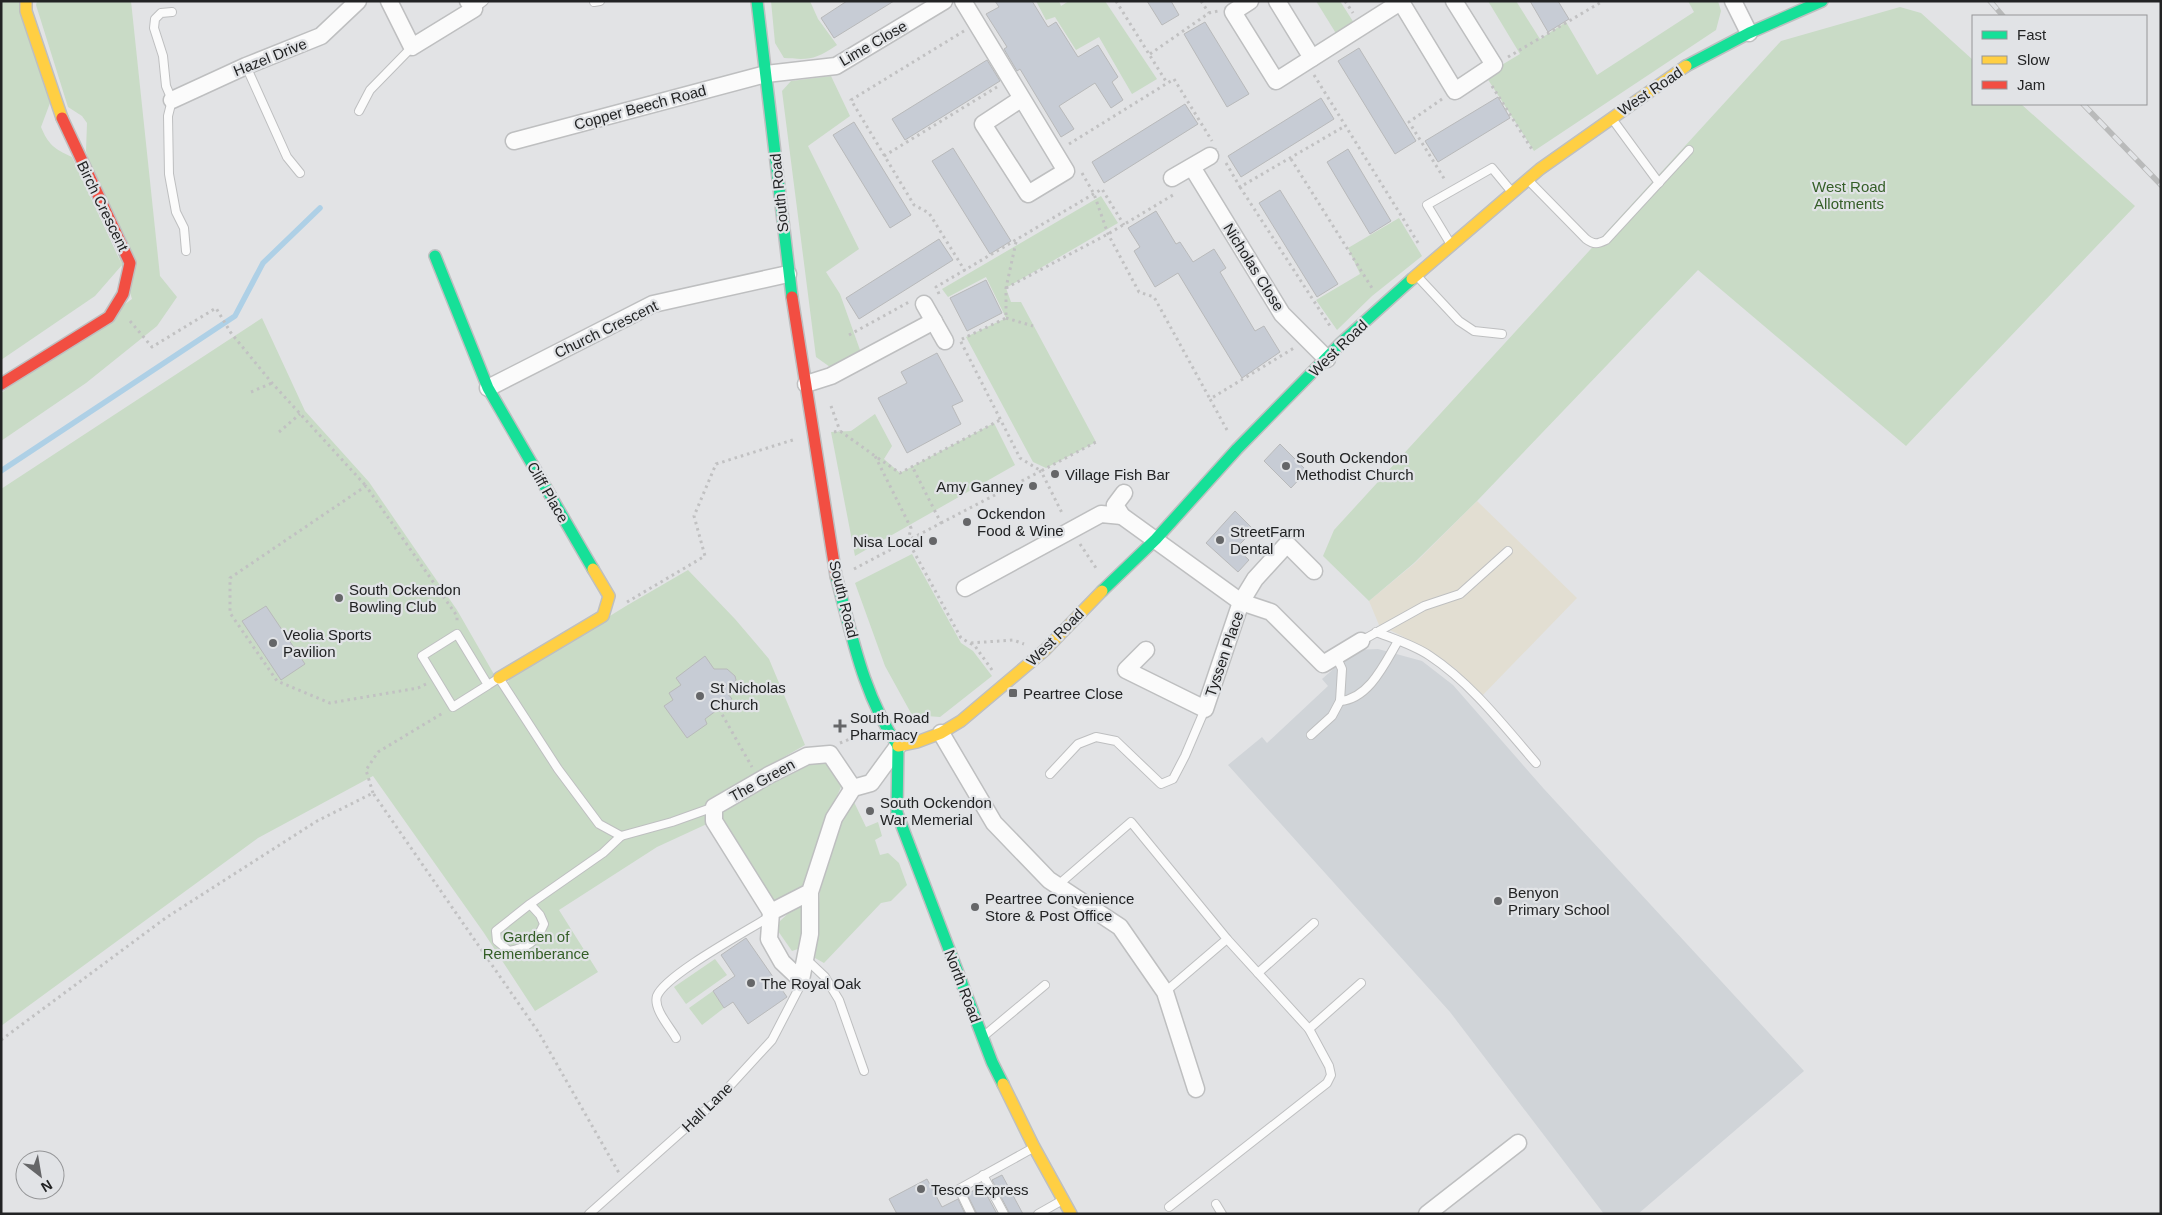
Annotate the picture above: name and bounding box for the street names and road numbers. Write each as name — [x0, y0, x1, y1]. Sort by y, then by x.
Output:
street label: Lime Close — [836, 17, 910, 69]
street label: Hazel Drive — [231, 35, 309, 79]
street label: West Road — [1615, 63, 1685, 119]
street label: Copper Beech Road — [572, 81, 708, 133]
street label: South Road — [766, 153, 792, 233]
street label: Birch Crescent — [74, 158, 133, 255]
street label: Nicholas Close — [1220, 220, 1288, 314]
street label: Church Crescent — [552, 296, 661, 361]
street label: West Road — [1306, 316, 1370, 380]
street label: Cliff Place — [524, 459, 572, 525]
street label: South Road — [826, 559, 862, 639]
street label: West Road — [1023, 605, 1087, 669]
street label: Tyssen Place — [1201, 609, 1247, 699]
street label: The Green — [727, 755, 797, 805]
street label: North Road — [941, 947, 985, 1025]
street label: Hall Lane — [678, 1079, 736, 1135]

